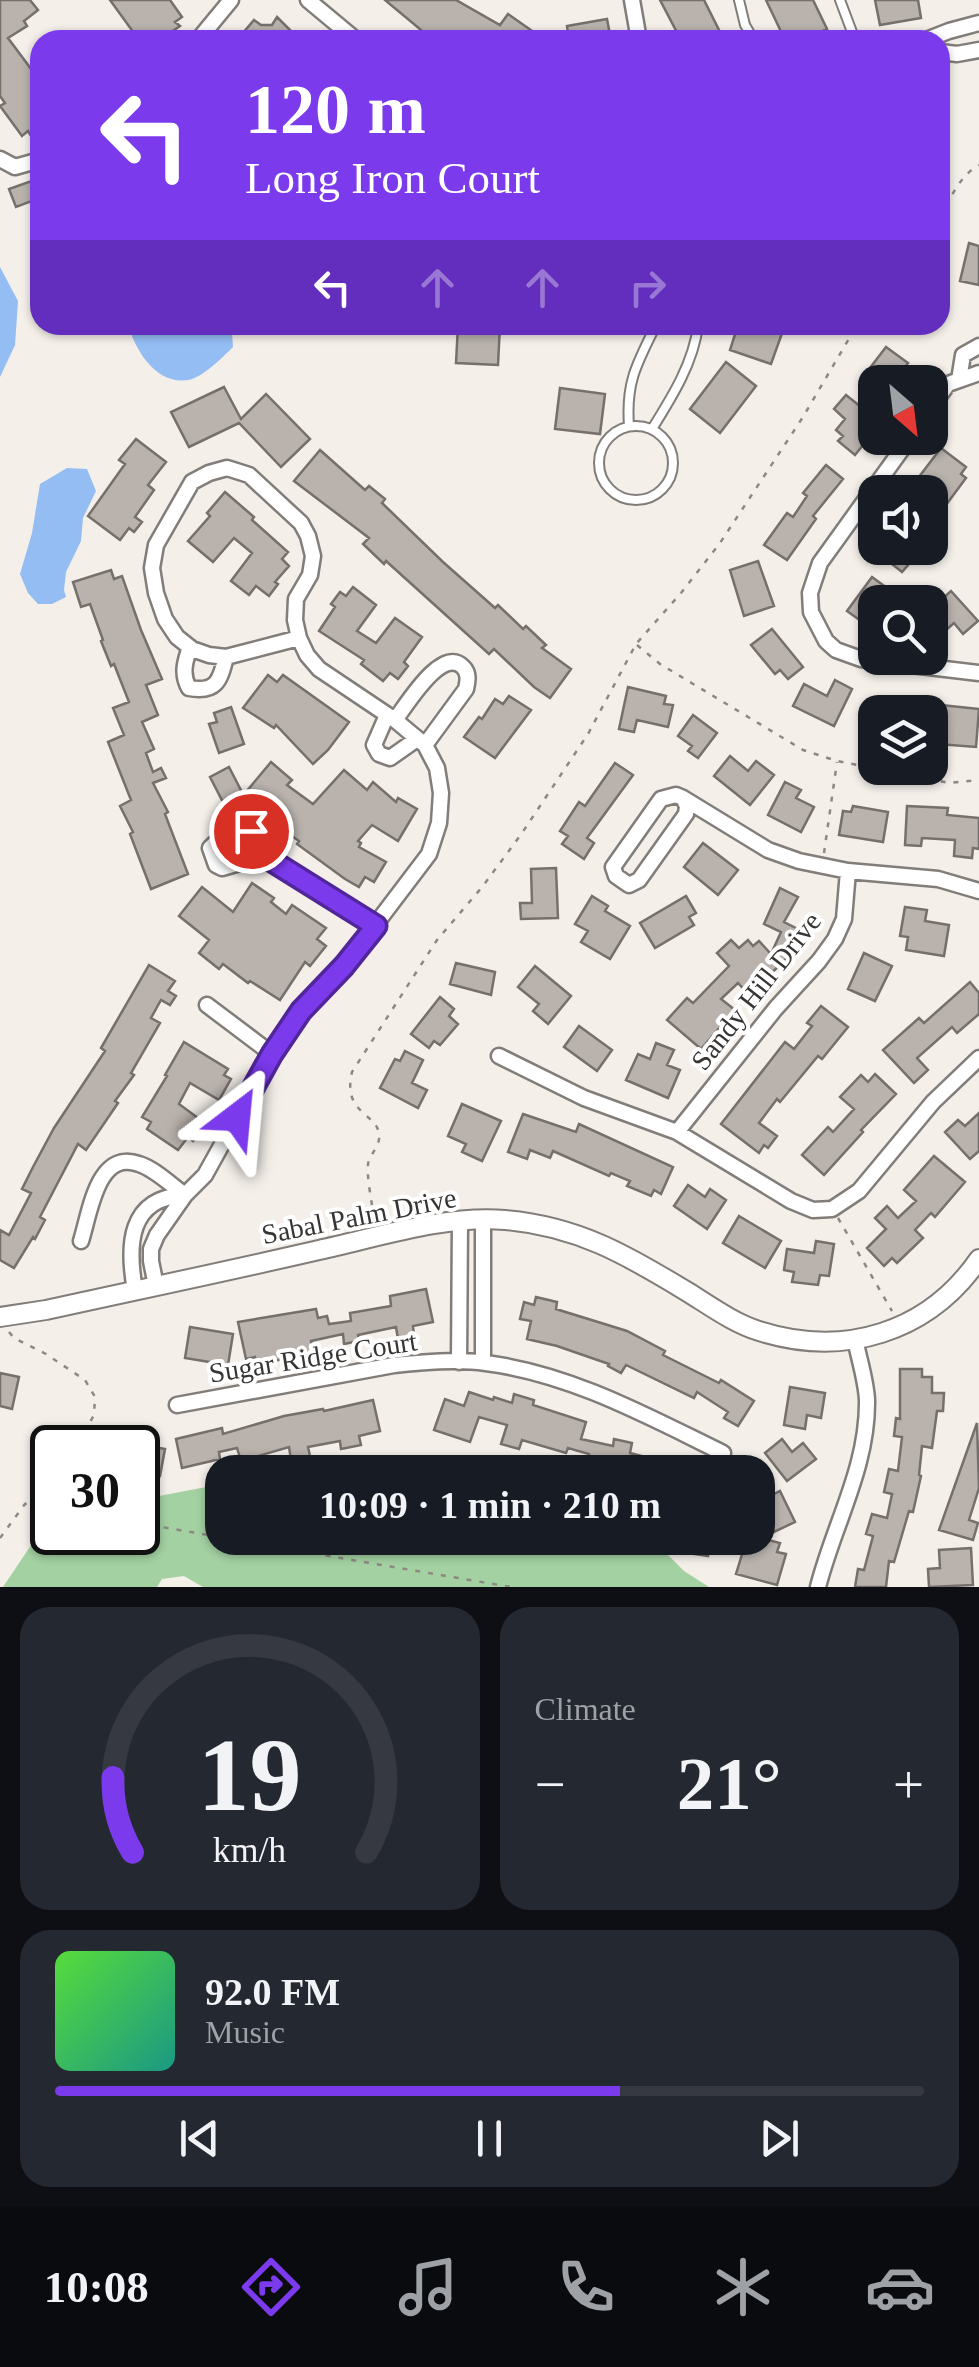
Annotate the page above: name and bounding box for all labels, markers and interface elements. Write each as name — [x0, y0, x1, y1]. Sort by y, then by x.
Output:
icon: left — [80, 70, 210, 200]
text: 120 m — [245, 71, 426, 148]
text: Long Iron Court — [245, 153, 540, 203]
icon: left — [305, 260, 360, 315]
icon: ahead — [410, 260, 465, 315]
icon: ahead — [515, 260, 570, 315]
icon: right — [620, 260, 675, 315]
north arrow — [858, 365, 948, 455]
map controls — [858, 365, 948, 785]
button: sound — [858, 475, 948, 565]
button: search — [858, 585, 948, 675]
button: layers — [858, 695, 948, 785]
pin — [209, 789, 294, 874]
icon: arrive — [224, 804, 279, 859]
street label: Sandy Hill Drive — [685, 906, 827, 1076]
position arrow — [185, 1065, 289, 1169]
street label: Sabal Palm Drive — [259, 1182, 459, 1250]
street label: Sugar Ridge Court — [207, 1325, 419, 1389]
speed limit sign: 30 — [30, 1425, 160, 1555]
text: 10:09 · 1 min · 210 m — [319, 1484, 661, 1526]
text: Climate — [535, 1691, 636, 1727]
text: 19 — [198, 1717, 302, 1832]
text: 21° — [677, 1742, 782, 1825]
text: − — [535, 1754, 566, 1815]
text: + — [893, 1754, 924, 1815]
text: km/h — [213, 1830, 287, 1870]
text: 92.0 FM — [205, 1971, 340, 2013]
text: Music — [205, 2014, 285, 2050]
icon: previous — [172, 2111, 227, 2166]
icon: pause — [462, 2111, 517, 2166]
icon: next — [752, 2111, 807, 2166]
icon: directions — [236, 2252, 306, 2322]
icon: music — [393, 2252, 463, 2322]
icon: phone — [551, 2252, 621, 2322]
icon: climate — [708, 2252, 778, 2322]
icon: car — [865, 2252, 935, 2322]
text: 10:08 — [44, 2262, 149, 2312]

